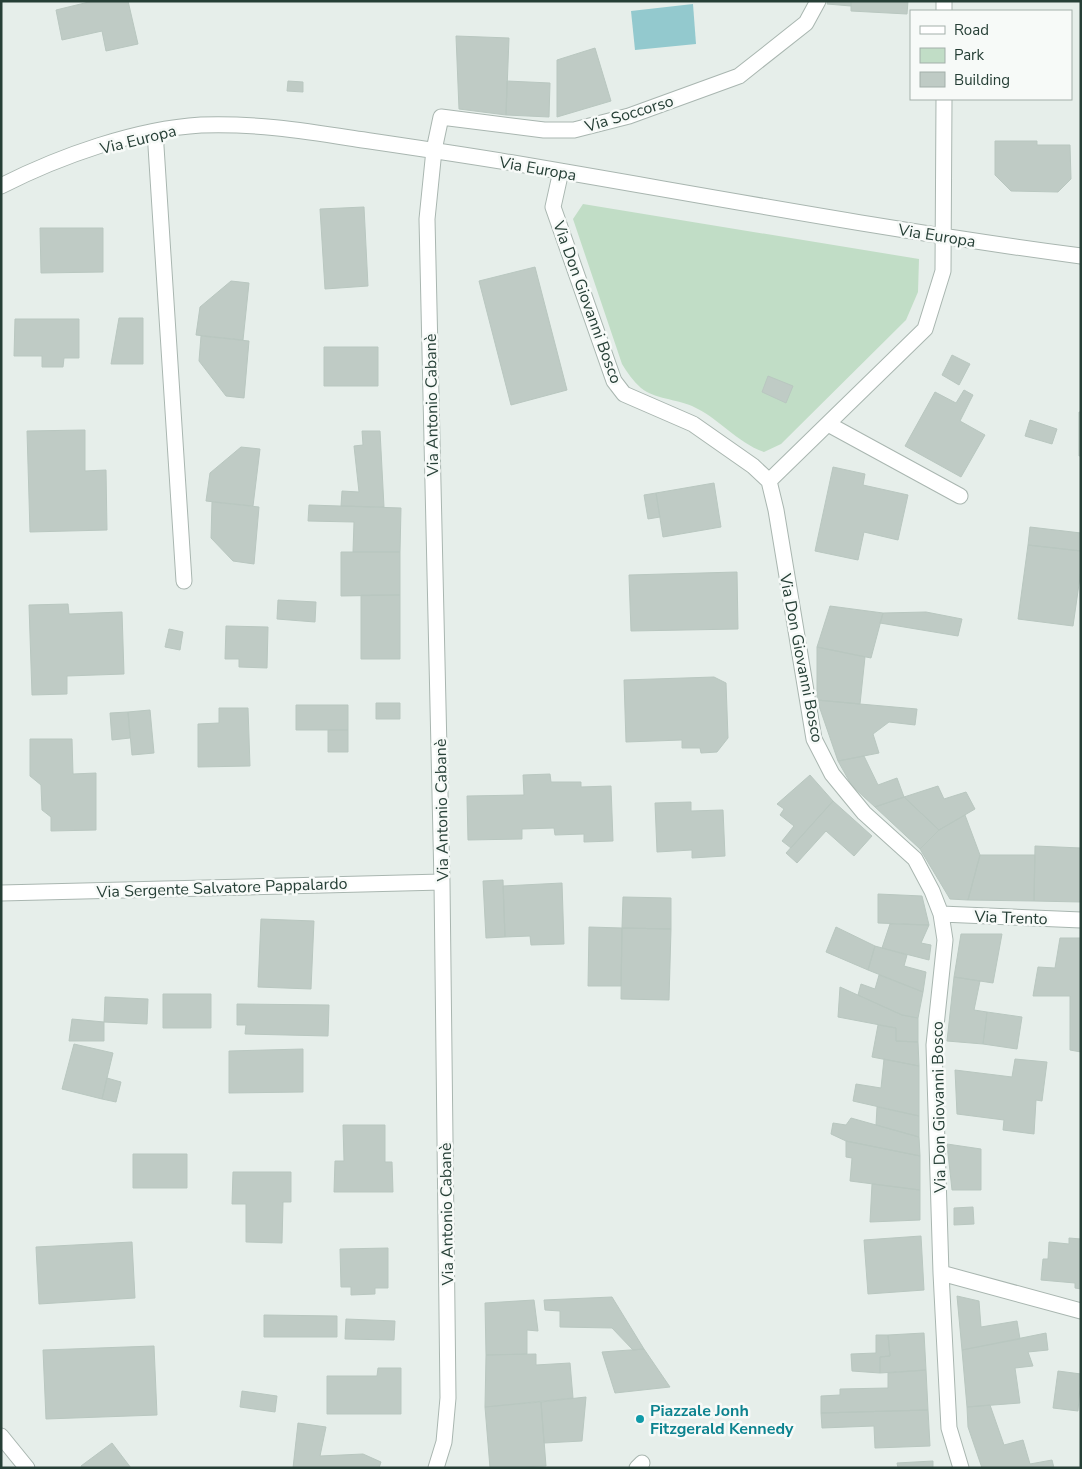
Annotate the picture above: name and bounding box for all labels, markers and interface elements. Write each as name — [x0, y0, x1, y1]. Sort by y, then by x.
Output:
legend — [910, 10, 1072, 100]
text: Road — [954, 20, 989, 40]
text: Park — [954, 45, 984, 65]
text: Building — [954, 70, 1010, 90]
street label: Via Soccorso — [581, 90, 676, 138]
street label: Via Europa — [97, 120, 179, 160]
street label: Via Europa — [497, 151, 578, 187]
street label: Via Don Giovanni Bosco — [547, 217, 627, 387]
street label: Via Europa — [896, 219, 977, 253]
street label: Via Antonio Cabanè — [420, 333, 444, 478]
street label: Via Don Giovanni Bosco — [774, 571, 828, 745]
street label: Via Antonio Cabanè — [430, 738, 454, 883]
street label: Via Sergente Salvatore Pappalardo — [95, 873, 348, 903]
street label: Via Trento — [973, 906, 1048, 930]
street label: Via Don Giovanni Bosco — [927, 1021, 952, 1194]
street label: Via Antonio Cabanè — [435, 1142, 459, 1287]
place label: Piazzale Jonh Fitzgerald Kennedy — [650, 1400, 794, 1440]
marker: Piazzale Jonh Fitzgerald Kennedy — [634, 1413, 646, 1425]

